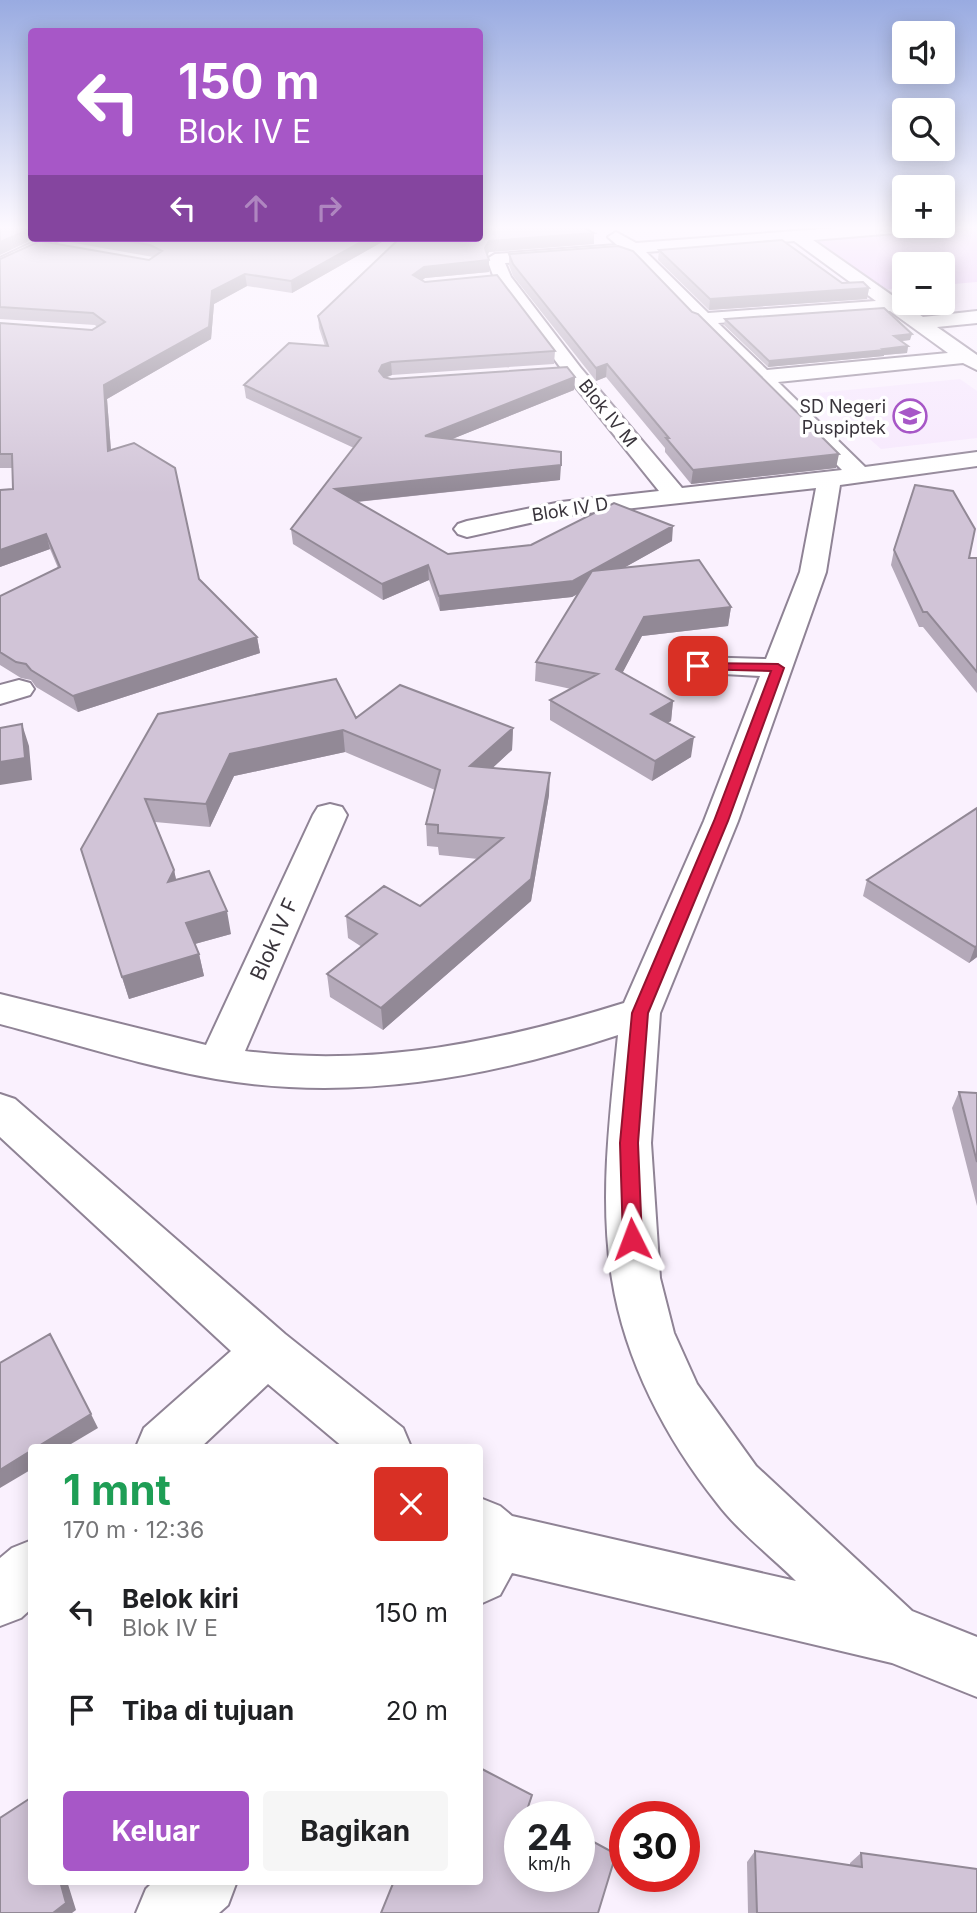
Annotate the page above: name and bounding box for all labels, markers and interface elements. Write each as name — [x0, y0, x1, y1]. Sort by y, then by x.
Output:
map controls — [892, 21, 955, 315]
button: sound — [892, 21, 955, 84]
text: 150 m — [178, 52, 320, 111]
icon: left — [63, 56, 154, 147]
button: search — [892, 98, 955, 161]
text: Blok IV E — [178, 112, 311, 151]
button: + — [892, 175, 955, 238]
icon: left — [164, 189, 202, 227]
icon: ahead — [237, 189, 275, 227]
icon: right — [310, 189, 348, 227]
button: − — [892, 252, 955, 315]
street label: Blok IV M — [575, 375, 641, 451]
place label: SD Negeri Puspiptek — [799, 396, 886, 438]
school or university icon: SD Negeri Puspiptek — [891, 397, 929, 435]
street label: Blok IV D — [530, 493, 610, 525]
pin — [668, 636, 728, 696]
icon: arrive — [679, 647, 717, 685]
street label: Blok IV F — [245, 894, 303, 984]
position arrow — [595, 1202, 669, 1276]
text: 1 mnt — [63, 1464, 171, 1515]
button: close — [374, 1467, 448, 1541]
text: 170 m · 12:36 — [63, 1516, 204, 1544]
text: Belok kiri — [122, 1583, 239, 1614]
icon: left — [63, 1593, 101, 1631]
text: 150 m — [375, 1597, 448, 1628]
text: Blok IV E — [122, 1614, 218, 1642]
icon: arrive — [63, 1691, 101, 1729]
text: Tiba di tujuan — [122, 1695, 294, 1726]
text: 20 m — [386, 1695, 448, 1726]
button: Keluar — [63, 1791, 249, 1871]
button: Bagikan — [263, 1791, 448, 1871]
speed limit sign: 30 — [609, 1801, 700, 1892]
text: 24 — [527, 1816, 572, 1858]
text: km/h — [528, 1853, 571, 1874]

